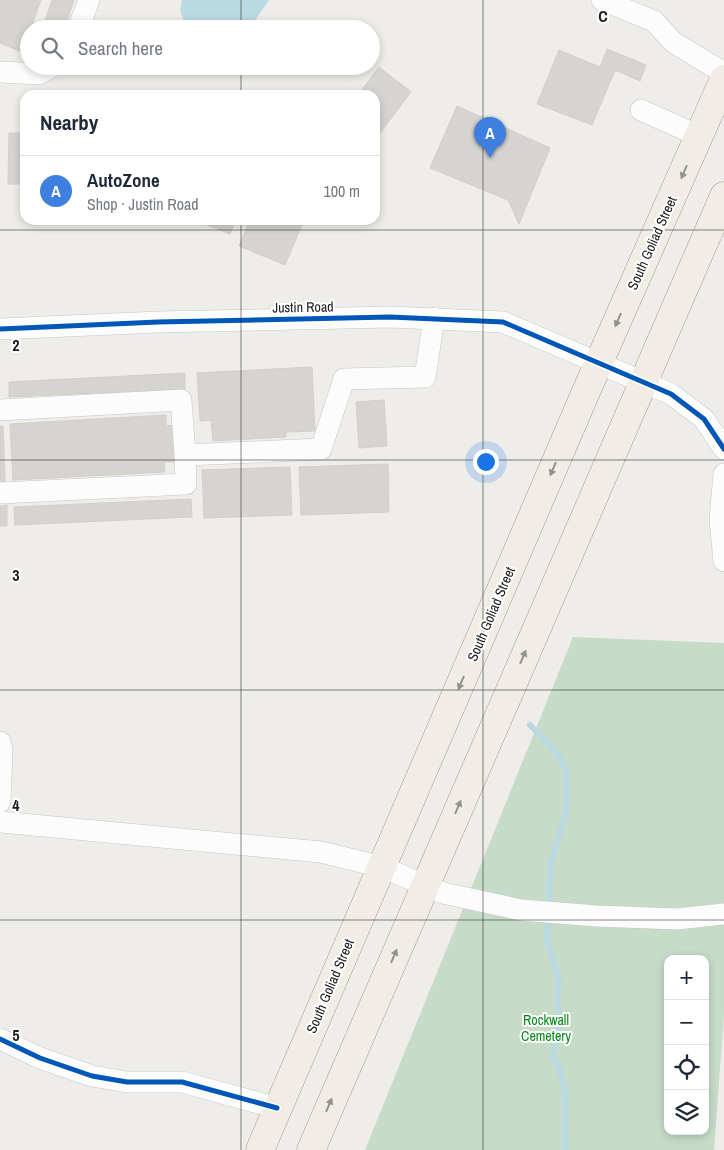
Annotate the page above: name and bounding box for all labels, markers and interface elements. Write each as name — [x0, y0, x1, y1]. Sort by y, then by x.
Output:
text: C — [598, 5, 608, 27]
search box — [20, 20, 380, 75]
icon: search — [38, 34, 66, 62]
text: Search here — [78, 35, 163, 61]
text: Nearby — [40, 108, 98, 137]
pin: A — [474, 117, 506, 158]
one-way arrow — [679, 165, 687, 179]
text: AutoZone — [87, 167, 160, 193]
text: A — [51, 180, 61, 202]
text: 100 m — [324, 180, 360, 202]
text: Shop · Justin Road — [87, 193, 199, 215]
street label: South Goliad Street — [623, 193, 681, 293]
street label: Justin Road — [272, 297, 334, 317]
one-way arrow — [613, 313, 621, 327]
text: 2 — [12, 334, 20, 356]
your location — [473, 449, 499, 475]
one-way arrow — [548, 462, 556, 476]
text: 3 — [12, 564, 20, 586]
street label: South Goliad Street — [463, 564, 519, 664]
one-way arrow — [519, 650, 527, 665]
one-way arrow — [457, 676, 465, 691]
text: 4 — [12, 794, 20, 816]
one-way arrow — [455, 800, 463, 814]
street label: South Goliad Street — [302, 936, 358, 1036]
one-way arrow — [390, 949, 398, 963]
map controls — [664, 955, 709, 1135]
button: + — [664, 955, 709, 1000]
button: − — [664, 1000, 709, 1045]
park label: Rockwall Cemetery — [521, 1011, 571, 1045]
text: 5 — [12, 1024, 20, 1046]
button: locate — [664, 1045, 709, 1090]
button: layers — [664, 1090, 709, 1135]
one-way arrow — [326, 1098, 334, 1112]

